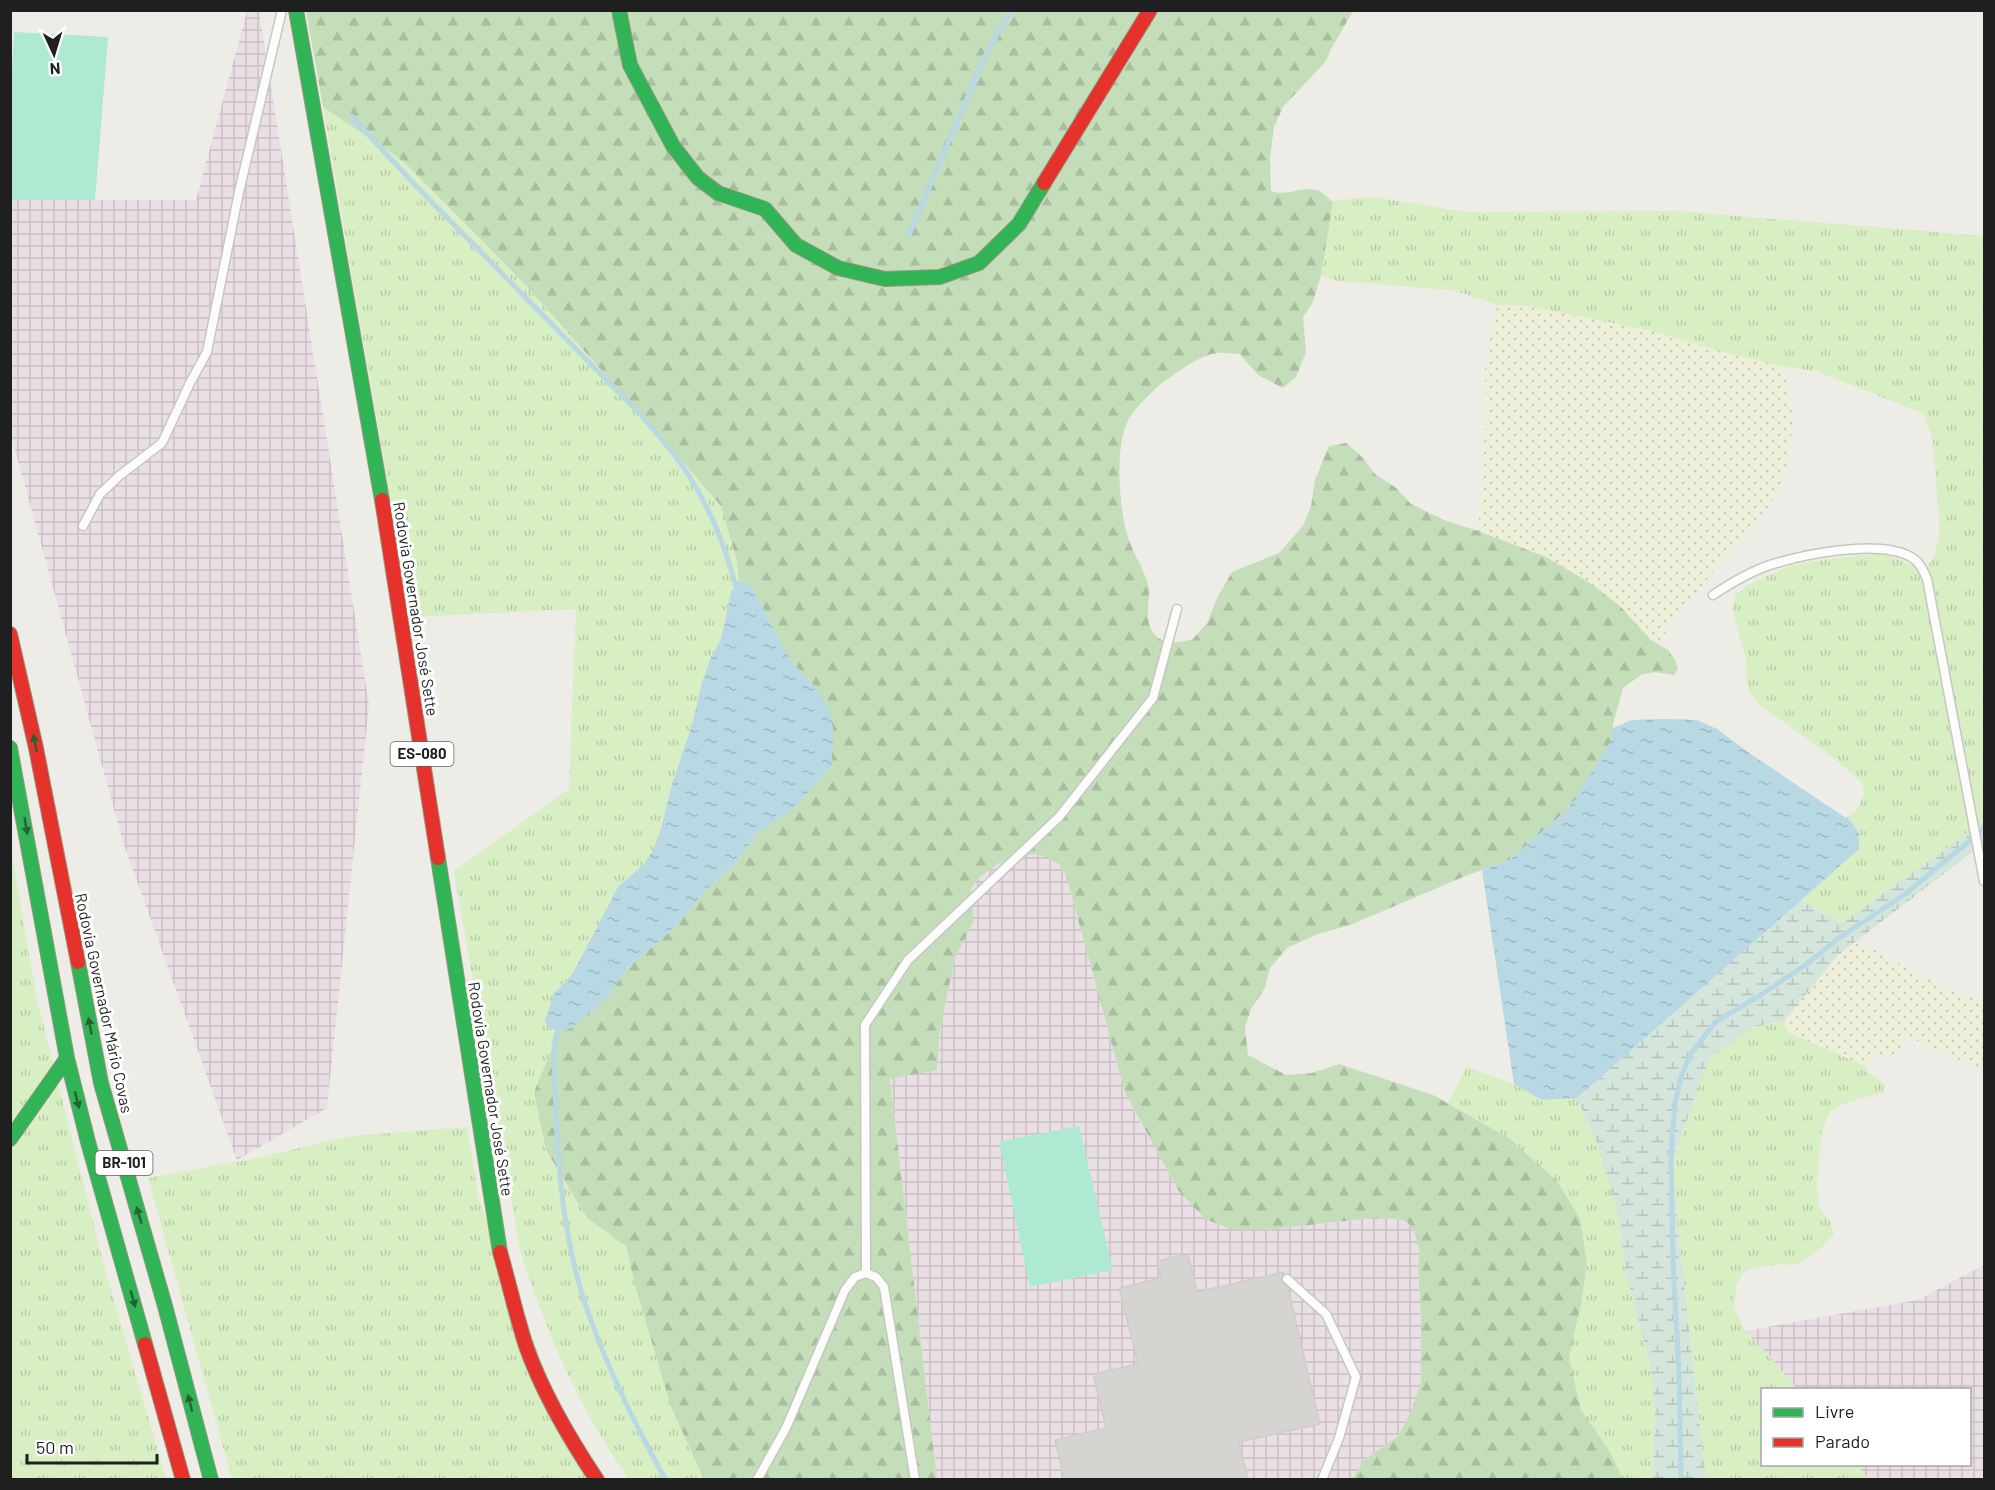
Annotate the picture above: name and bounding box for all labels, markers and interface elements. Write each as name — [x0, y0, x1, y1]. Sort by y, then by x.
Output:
north arrow — [24, 24, 84, 84]
text: N — [49, 60, 61, 79]
street label: Rodovia Governador José Sette — [390, 500, 443, 718]
one-way arrow — [30, 734, 39, 753]
road number: ES-080 — [390, 742, 454, 766]
one-way arrow — [21, 817, 30, 836]
street label: Rodovia Governador Mário Covas — [72, 891, 137, 1115]
street label: Rodovia Governador José Sette — [465, 980, 518, 1198]
one-way arrow — [85, 1016, 94, 1035]
one-way arrow — [73, 1091, 83, 1109]
road number: BR-101 — [96, 1151, 152, 1175]
one-way arrow — [133, 1206, 143, 1224]
one-way arrow — [129, 1290, 138, 1308]
legend — [1761, 1388, 1971, 1466]
one-way arrow — [184, 1394, 194, 1412]
text: Livre — [1815, 1400, 1854, 1422]
scale bar — [27, 1427, 158, 1465]
text: Parado — [1815, 1430, 1870, 1452]
text: 50 m — [36, 1436, 74, 1458]

